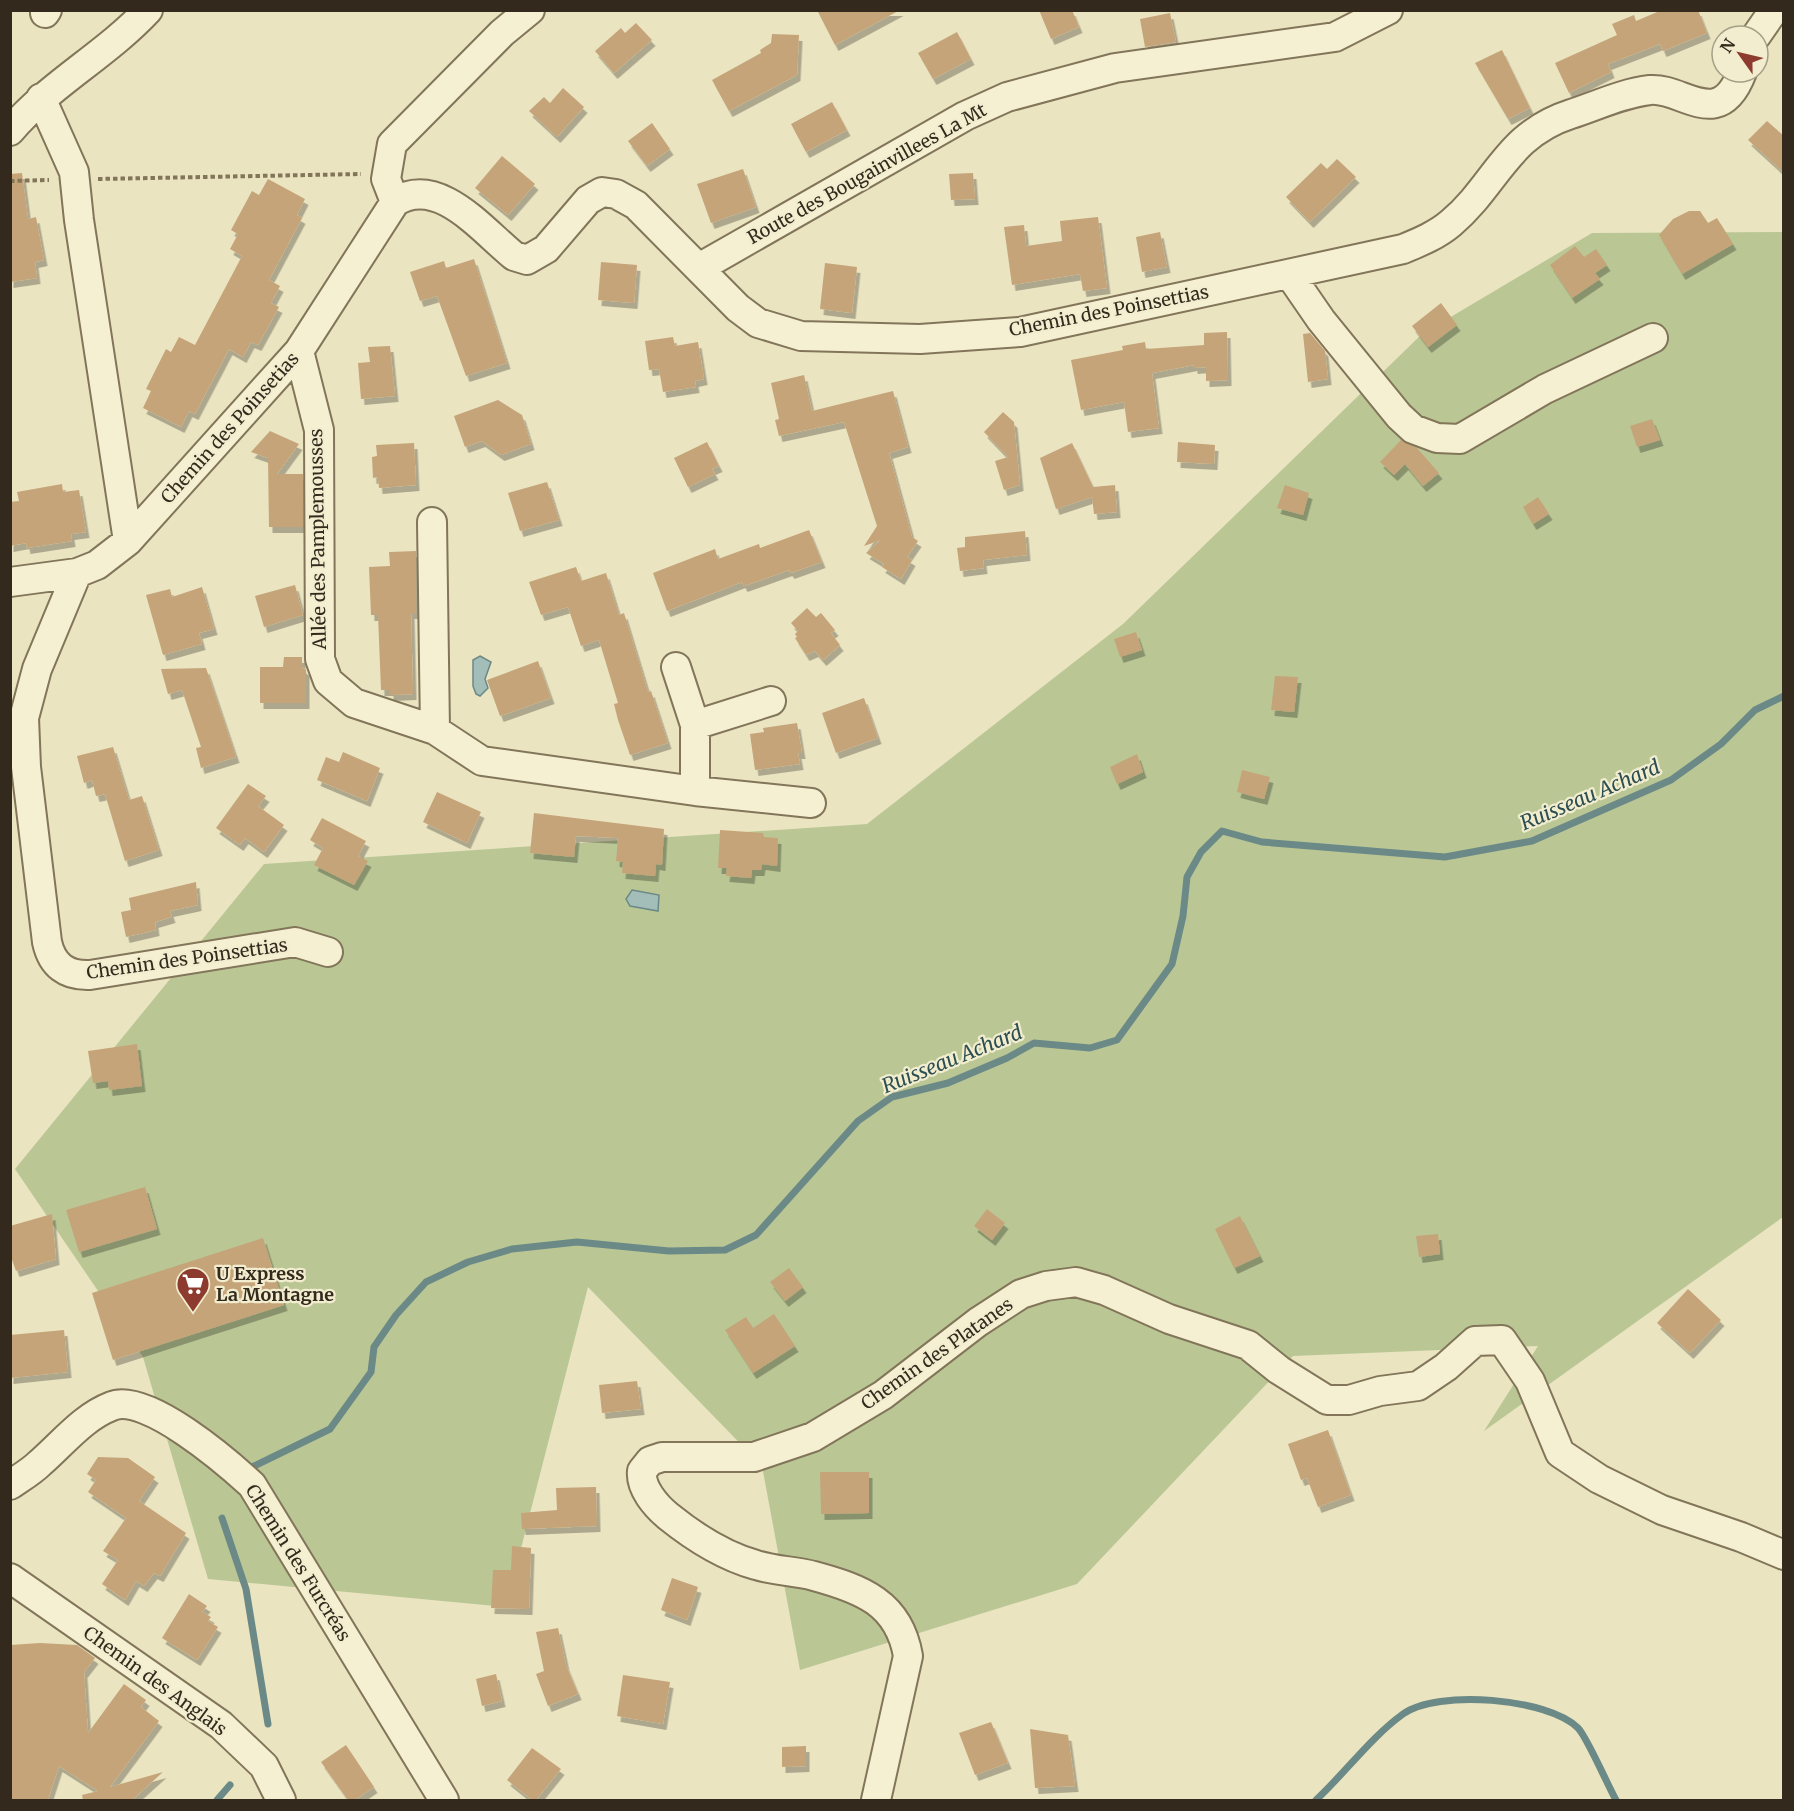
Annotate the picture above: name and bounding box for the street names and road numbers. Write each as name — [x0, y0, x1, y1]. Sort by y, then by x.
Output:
street label: Route des Bougainvillees La Mt — [743, 98, 990, 249]
street label: Chemin des Poinsettias — [1007, 280, 1211, 341]
street label: Chemin des Poinsetias — [156, 347, 304, 508]
street label: Allée des Pamplemousses — [304, 428, 331, 651]
street label: Chemin des Poinsettias — [85, 933, 289, 984]
street label: Chemin des Platanes — [856, 1292, 1017, 1415]
street label: Chemin des Furcréas — [241, 1480, 356, 1646]
street label: Chemin des Anglais — [79, 1621, 232, 1740]

